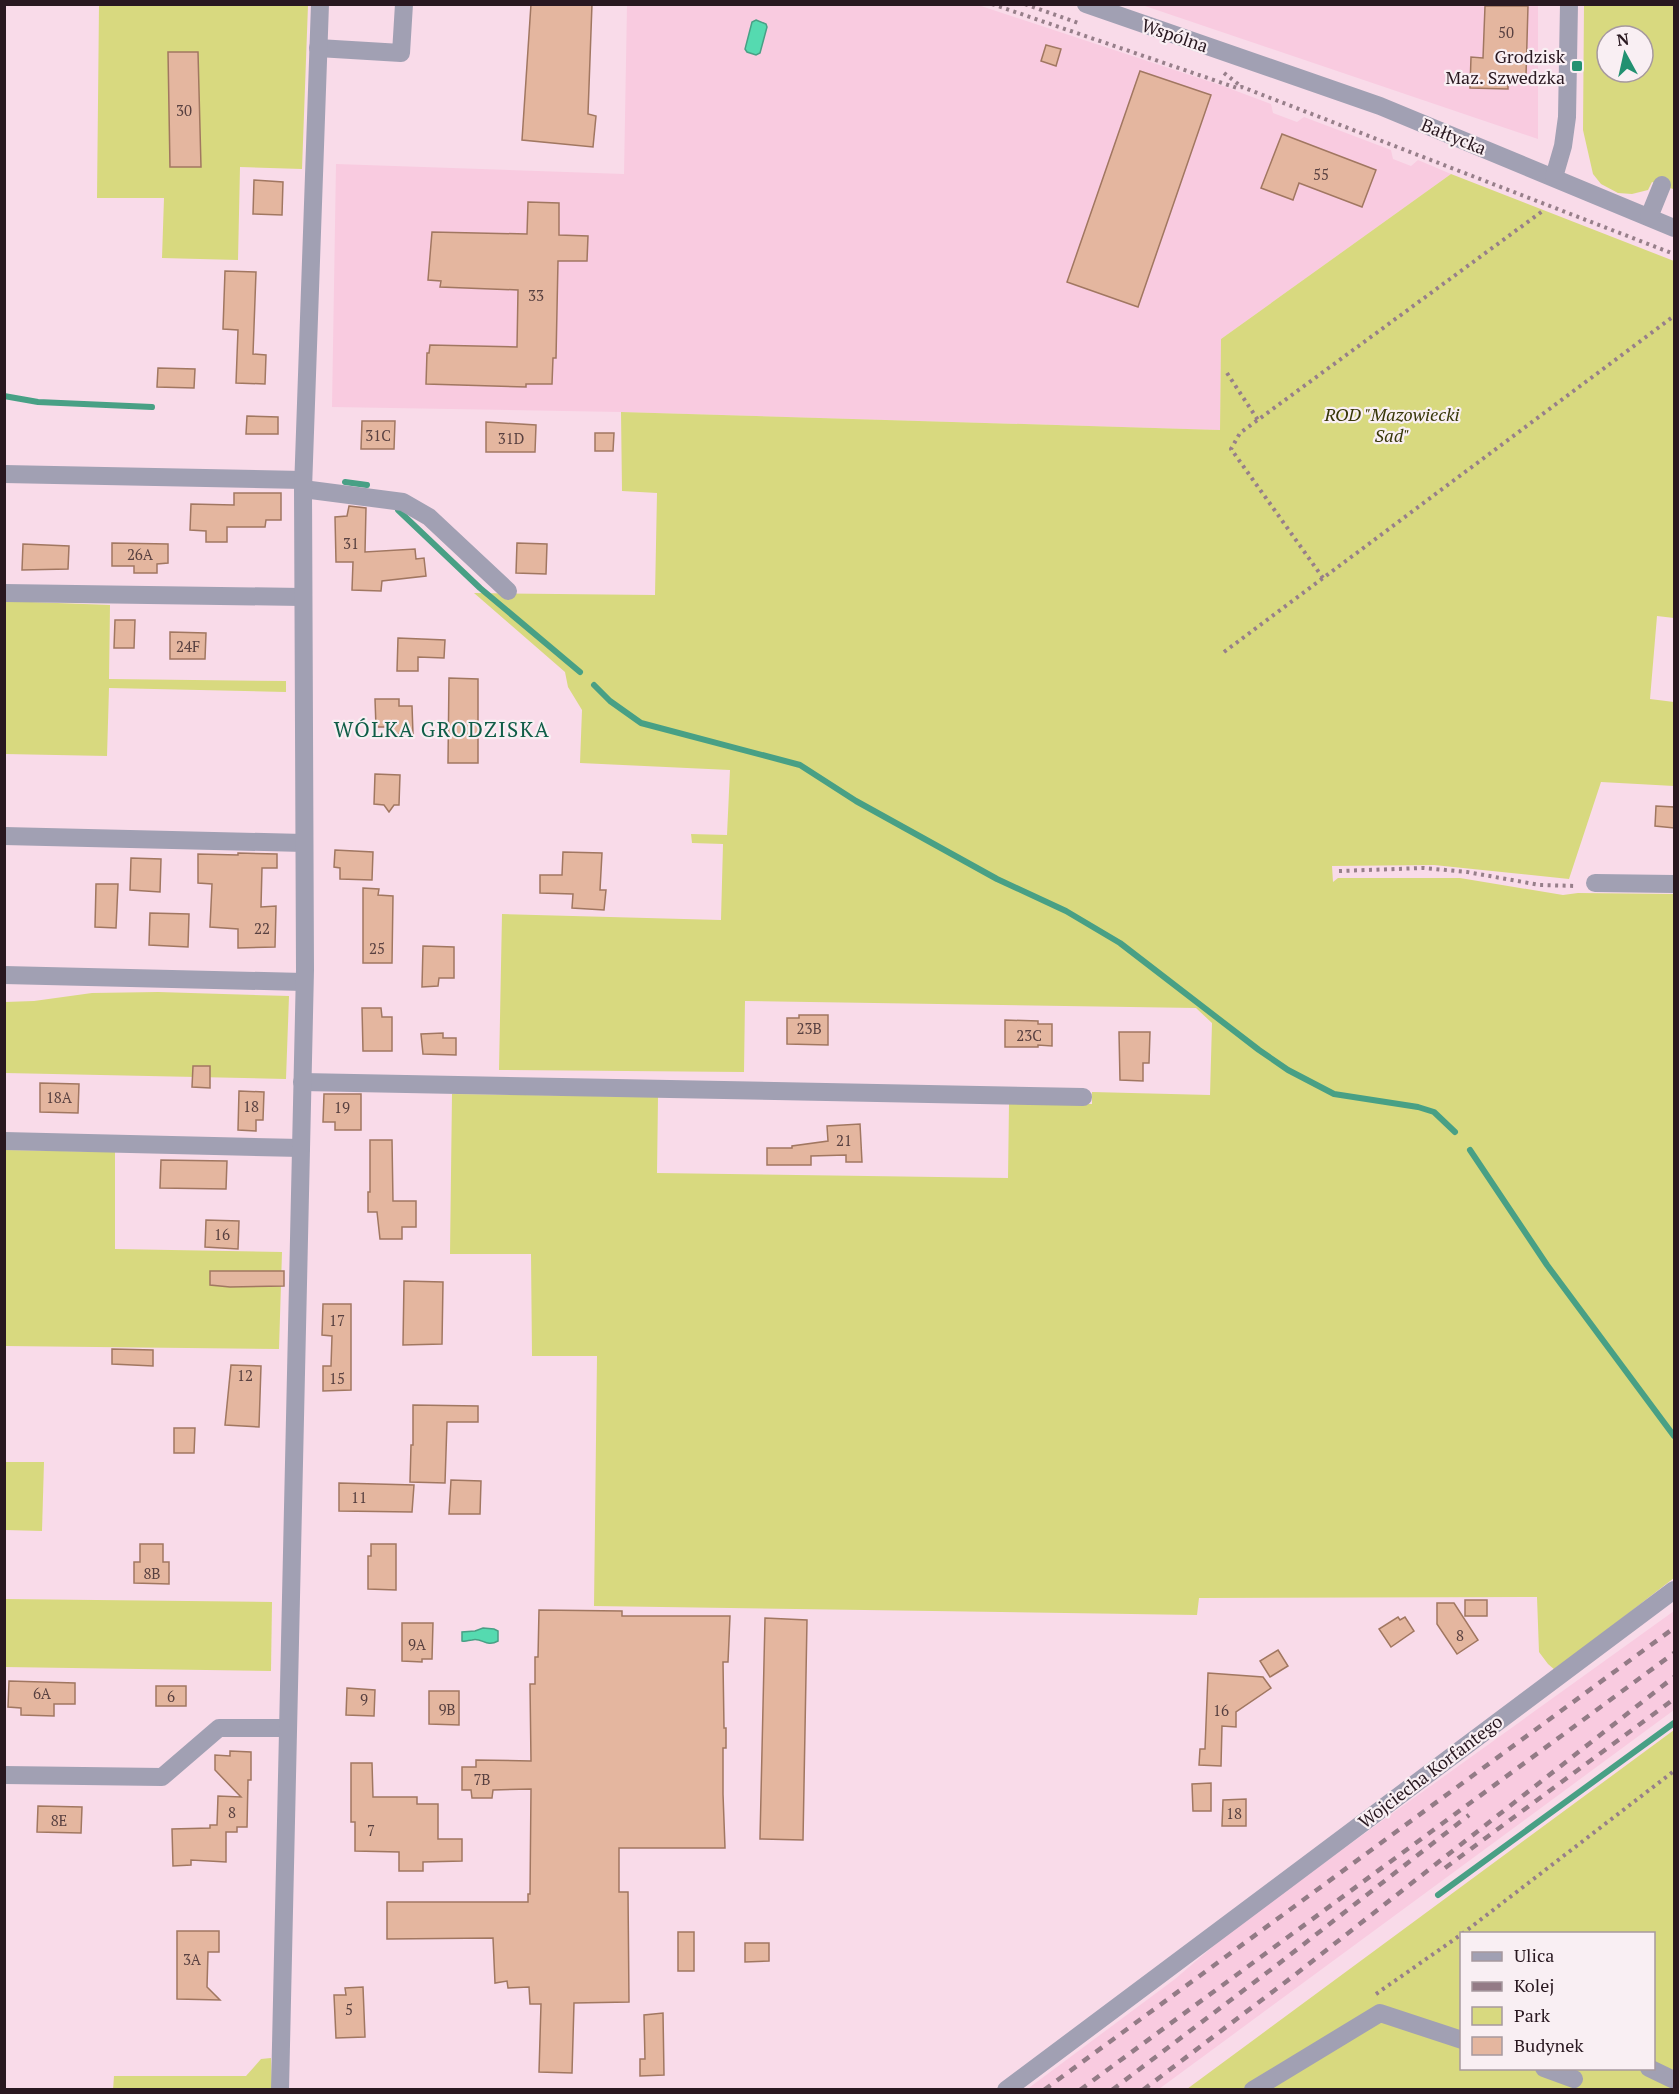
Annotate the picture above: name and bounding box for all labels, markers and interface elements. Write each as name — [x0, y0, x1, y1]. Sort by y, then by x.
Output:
street label: Wspólna — [1139, 12, 1211, 58]
house number: 50 — [1498, 22, 1514, 42]
north arrow — [1595, 24, 1655, 84]
text: N — [1615, 27, 1630, 51]
place label: Grodzisk Maz. Szwedzka — [1446, 44, 1566, 89]
marker: Grodzisk Maz. Szwedzka — [1570, 59, 1584, 73]
house number: 30 — [176, 100, 192, 120]
street label: Bałtycka — [1418, 112, 1490, 160]
house number: 55 — [1313, 164, 1329, 184]
house number: 33 — [528, 285, 544, 305]
park label: ROD "Mazowiecki Sad" — [1323, 402, 1460, 447]
house number: 31C — [365, 425, 391, 445]
house number: 31D — [498, 428, 524, 448]
house number: 31 — [343, 533, 359, 553]
house number: 26A — [127, 544, 154, 564]
house number: 24F — [176, 636, 200, 656]
district label: WÓLKA GRODZISKA — [334, 715, 550, 743]
house number: 22 — [254, 918, 270, 938]
house number: 25 — [369, 938, 385, 958]
house number: 23B — [796, 1018, 822, 1038]
house number: 23C — [1016, 1025, 1042, 1045]
house number: 18A — [46, 1087, 73, 1107]
house number: 18 — [243, 1096, 259, 1116]
house number: 19 — [334, 1097, 350, 1117]
house number: 21 — [836, 1130, 852, 1150]
house number: 16 — [214, 1224, 230, 1244]
house number: 17 — [329, 1310, 345, 1330]
house number: 12 — [237, 1365, 253, 1385]
house number: 15 — [329, 1368, 345, 1388]
house number: 11 — [351, 1487, 367, 1507]
house number: 8B — [143, 1563, 161, 1583]
house number: 8 — [1456, 1625, 1464, 1645]
house number: 9A — [408, 1634, 427, 1654]
house number: 6A — [33, 1683, 52, 1703]
house number: 6 — [167, 1686, 175, 1706]
house number: 9 — [360, 1689, 368, 1709]
house number: 9B — [438, 1699, 456, 1719]
house number: 16 — [1213, 1700, 1229, 1720]
street label: Wojciecha Korfantego — [1353, 1709, 1507, 1833]
house number: 7B — [473, 1769, 491, 1789]
house number: 8 — [228, 1802, 236, 1822]
house number: 18 — [1226, 1803, 1242, 1823]
house number: 8E — [51, 1810, 67, 1830]
house number: 7 — [367, 1820, 375, 1840]
legend — [1460, 1932, 1655, 2070]
text: Ulica — [1514, 1943, 1554, 1967]
house number: 3A — [183, 1949, 202, 1969]
text: Kolej — [1514, 1973, 1554, 1997]
house number: 5 — [345, 1999, 353, 2019]
text: Park — [1514, 2003, 1551, 2027]
text: Budynek — [1514, 2033, 1584, 2057]

